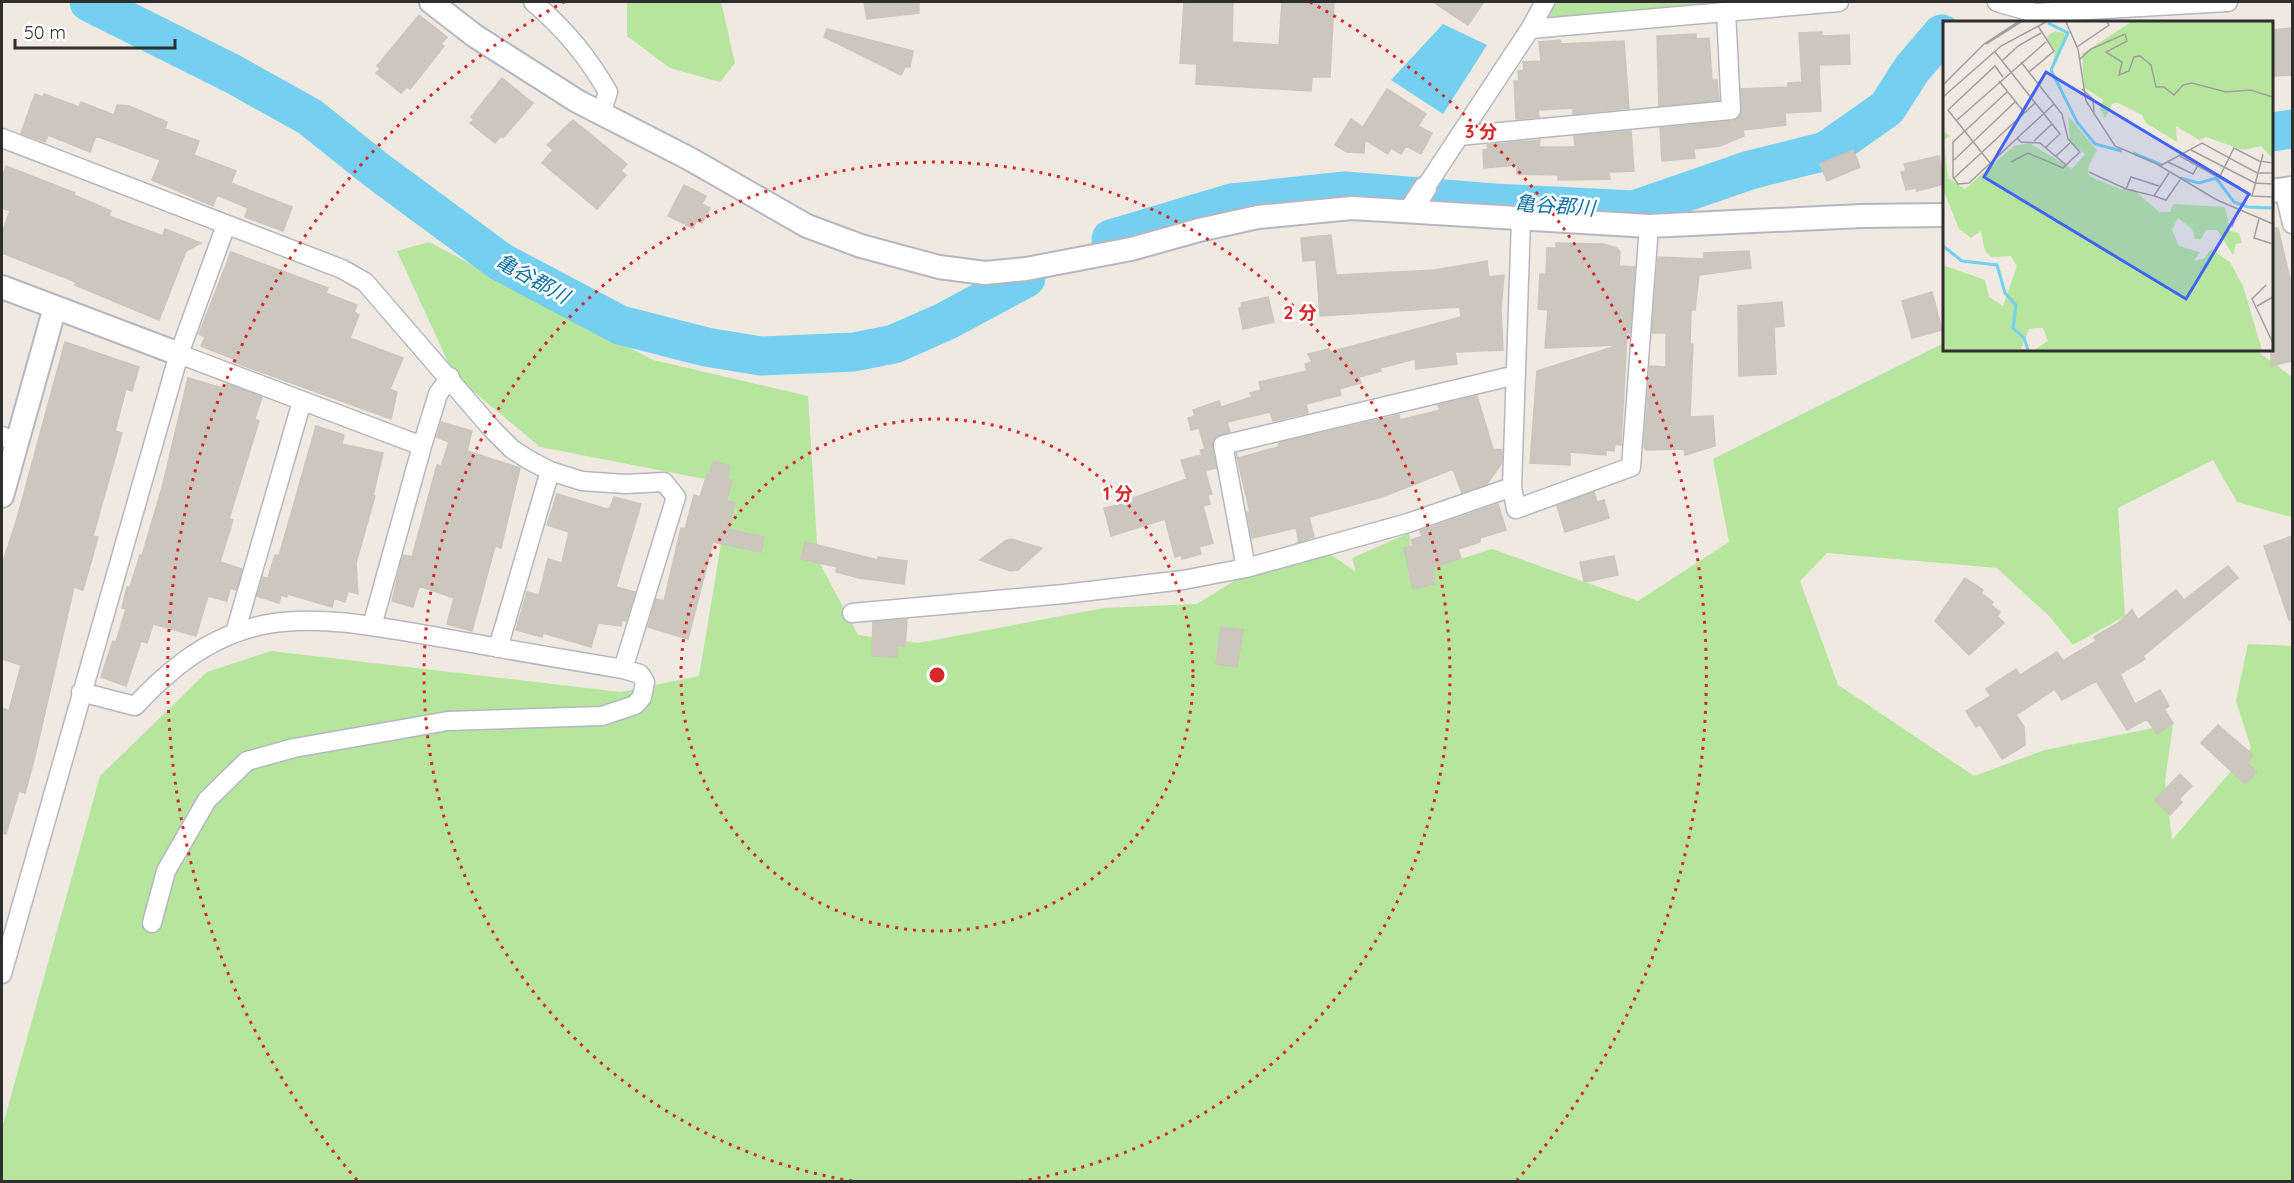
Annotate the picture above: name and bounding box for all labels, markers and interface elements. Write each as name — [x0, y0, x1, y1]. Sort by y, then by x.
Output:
scale bar — [15, 12, 176, 50]
text: 50 m — [24, 21, 66, 44]
inset map — [1943, 21, 2273, 351]
text: 3 分 — [1465, 120, 1497, 143]
water label: 亀谷郡川 — [1514, 190, 1598, 220]
water label: 亀谷郡川 — [492, 248, 576, 309]
text: 2 分 — [1283, 301, 1317, 324]
text: 1 分 — [1103, 482, 1133, 505]
centre of rings — [927, 665, 947, 685]

